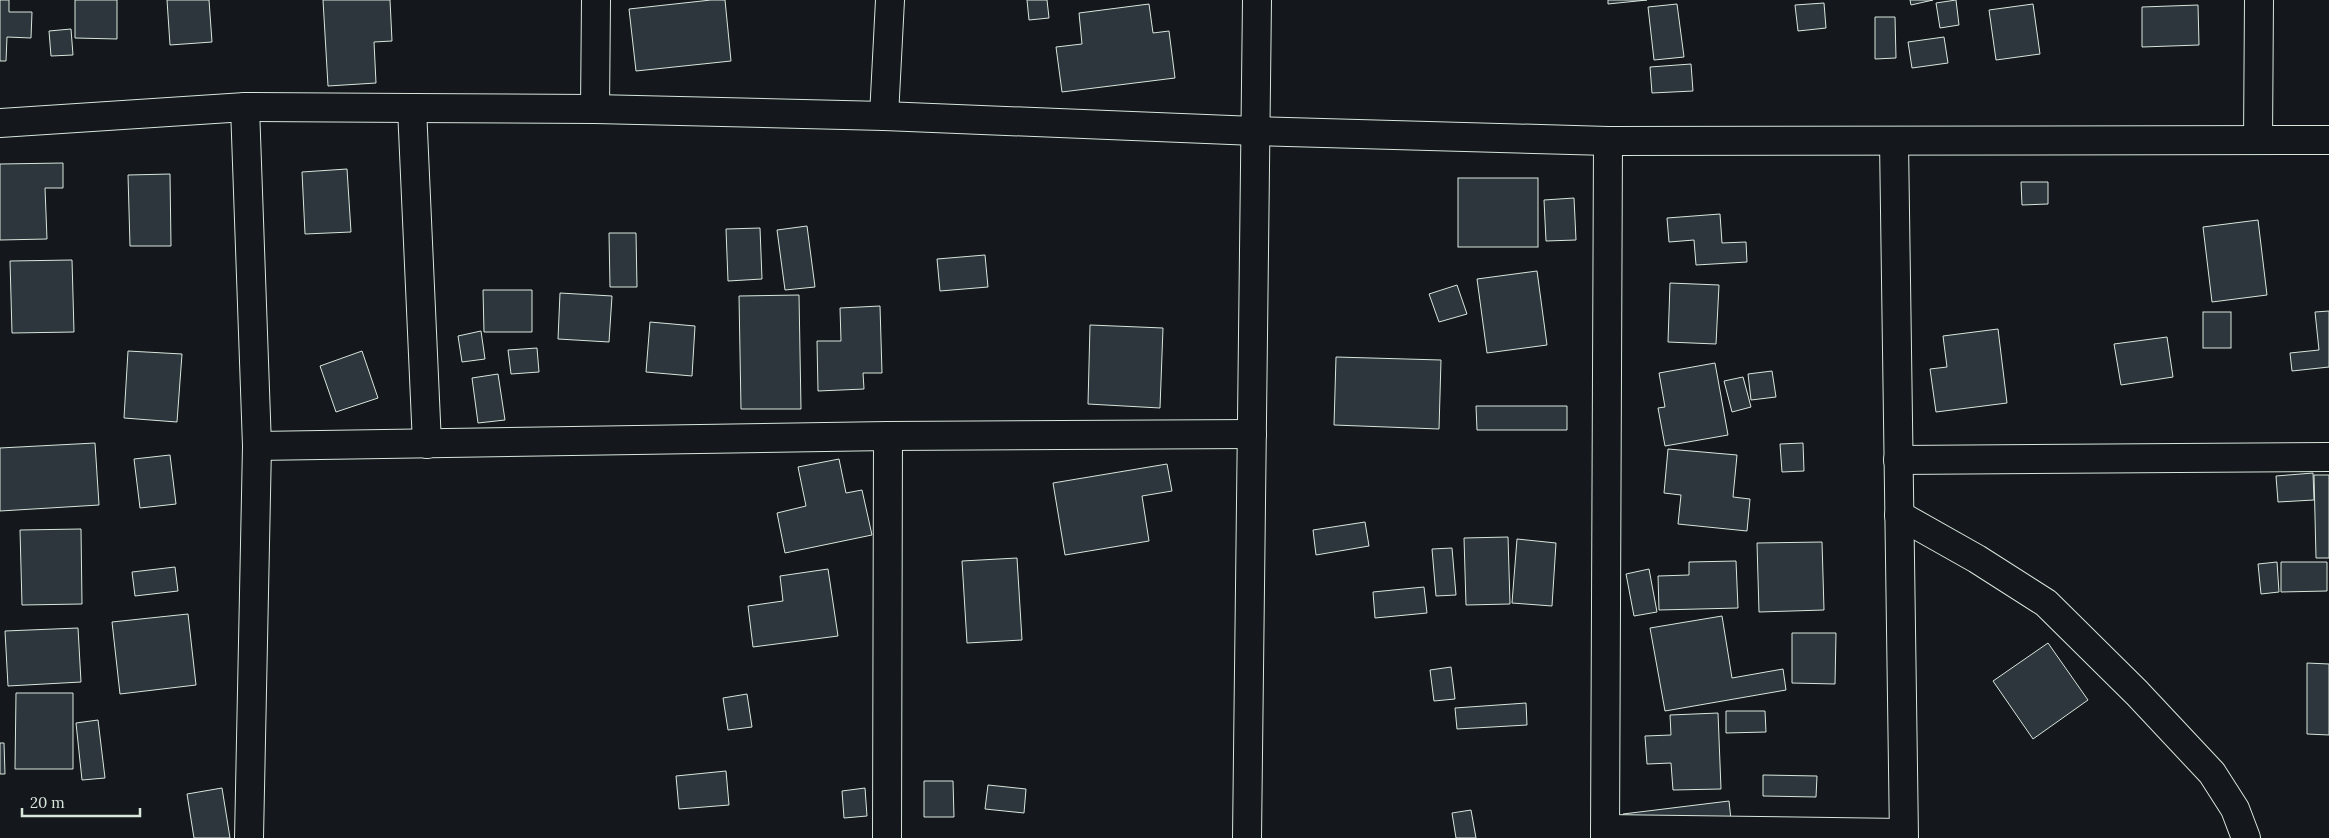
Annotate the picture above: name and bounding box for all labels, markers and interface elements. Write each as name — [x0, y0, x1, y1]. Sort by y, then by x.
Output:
scale bar — [22, 786, 140, 818]
text: 20 m — [30, 793, 65, 812]

